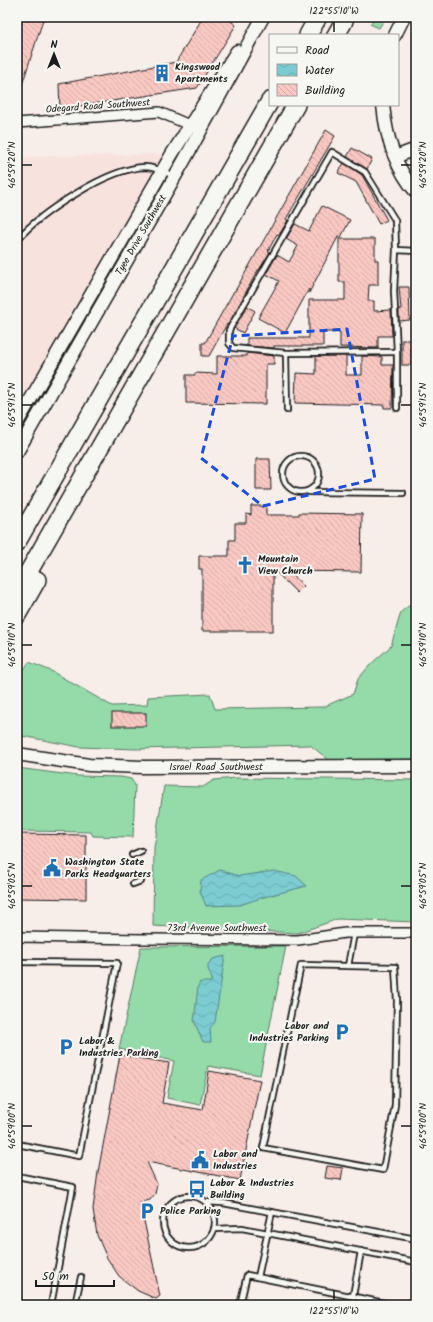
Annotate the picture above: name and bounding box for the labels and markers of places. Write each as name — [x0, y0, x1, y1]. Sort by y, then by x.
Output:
place label: Kingswood Apartments — [175, 59, 228, 87]
building icon: Kingswood Apartments — [152, 63, 172, 83]
place label: Mountain View Church — [258, 551, 313, 579]
church icon: Mountain View Church — [235, 555, 255, 575]
place label: Washington State Parks Headquarters — [65, 854, 151, 882]
public building icon: Washington State Parks Headquarters — [42, 858, 62, 878]
place label: Labor and Industries Parking — [249, 1018, 330, 1046]
parking icon: Labor and Industries Parking — [332, 1022, 352, 1042]
place label: Labor & Industries Parking — [79, 1033, 159, 1061]
parking icon: Labor & Industries Parking — [56, 1037, 76, 1057]
place label: Labor and Industries — [213, 1146, 258, 1174]
public building icon: Labor and Industries — [190, 1150, 210, 1170]
place label: Labor & Industries Building — [210, 1175, 294, 1203]
bus stop icon: Labor & Industries Building — [187, 1179, 207, 1199]
parking icon: Police Parking — [137, 1201, 157, 1221]
place label: Police Parking — [160, 1203, 221, 1219]

